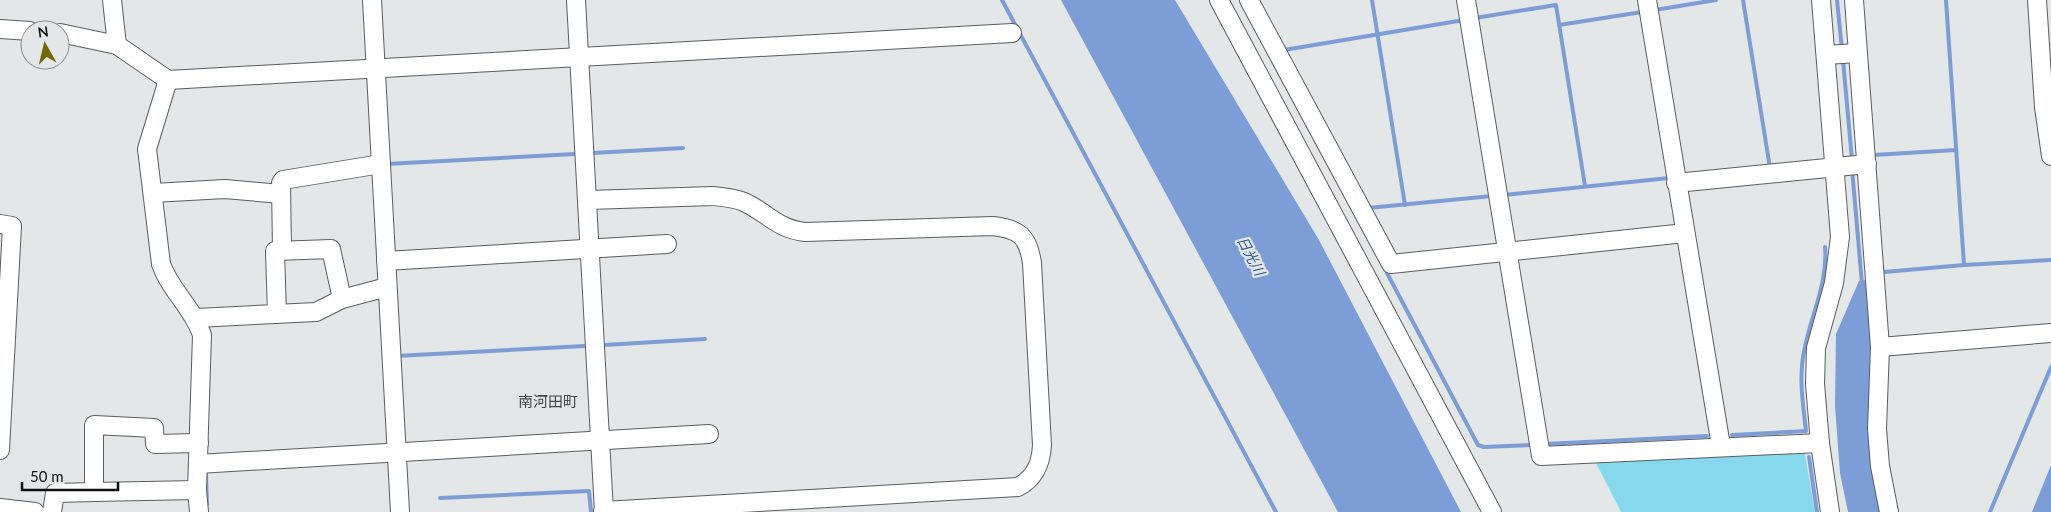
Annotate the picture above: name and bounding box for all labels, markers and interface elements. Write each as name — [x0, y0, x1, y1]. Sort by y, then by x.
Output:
north arrow — [20, 20, 70, 70]
text: N — [37, 22, 50, 41]
water label: 日光川 — [1234, 233, 1270, 280]
district label: 南河田町 — [518, 392, 578, 410]
scale bar — [22, 460, 119, 492]
text: 50 m — [30, 467, 64, 485]

